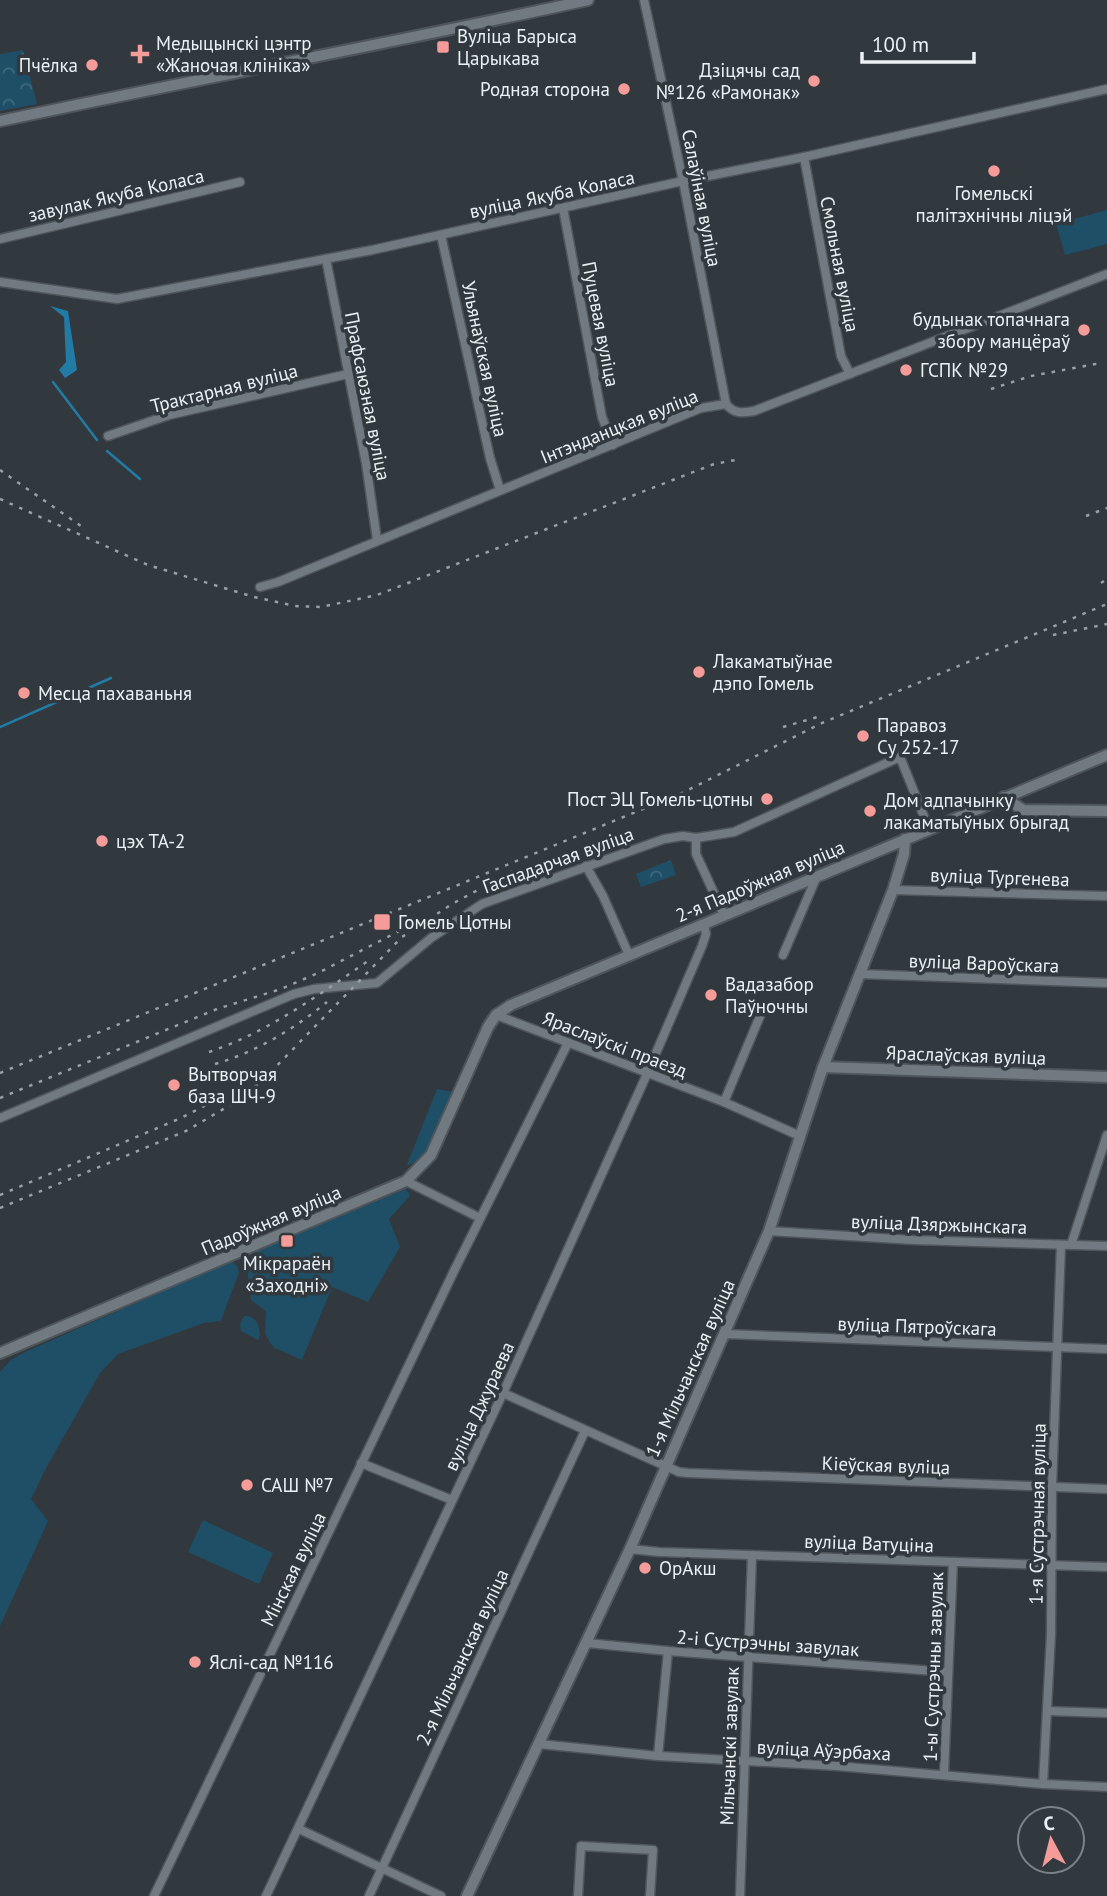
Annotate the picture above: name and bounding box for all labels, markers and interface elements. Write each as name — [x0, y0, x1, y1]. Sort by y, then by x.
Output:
scale bar — [862, 21, 974, 65]
place label: Вуліца Барыса Царыкава — [457, 24, 577, 70]
place label: Медыцынскі цэнтр «Жаночая клініка» — [156, 31, 311, 77]
text: 100 m — [872, 31, 929, 58]
marker: Вуліца Барыса Царыкава — [435, 39, 451, 55]
marker: Медыцынскі цэнтр «Жаночая клініка» — [130, 44, 150, 64]
place label: Пчёлка — [19, 53, 78, 77]
marker: Пчёлка — [84, 57, 100, 73]
place label: Дзіцячы сад №126 «Рамонак» — [656, 58, 800, 104]
marker: Дзіцячы сад №126 «Рамонак» — [806, 73, 822, 89]
place label: Родная сторона — [480, 77, 610, 101]
marker: Родная сторона — [616, 81, 632, 97]
street label: Салаўіная вуліца — [677, 127, 727, 269]
street label: завулак Якуба Коласа — [26, 163, 206, 227]
marker: Гомельскі палітэхнічны ліцэй — [986, 163, 1002, 179]
street label: вуліца Якуба Коласа — [467, 165, 637, 223]
place label: Гомельскі палітэхнічны ліцэй — [916, 181, 1072, 227]
street label: Смольная вуліца — [815, 194, 865, 334]
street label: Пуцевая вуліца — [577, 259, 625, 389]
street label: Ульянаўская вуліца — [457, 279, 513, 439]
place label: будынак топачнага збору манцёраў — [913, 307, 1070, 353]
street label: Прафсаюзная вуліца — [340, 310, 396, 482]
marker: будынак топачнага збору манцёраў — [1076, 322, 1092, 338]
street label: Трактарная вуліца — [148, 358, 300, 418]
place label: ГСПК №29 — [920, 358, 1008, 382]
marker: ГСПК №29 — [898, 362, 914, 378]
street label: Інтэнданцкая вуліца — [537, 383, 701, 469]
place label: Лакаматыўнае дэпо Гомель — [712, 649, 833, 695]
marker: Лакаматыўнае дэпо Гомель — [691, 664, 707, 680]
place label: Месца пахаваньня — [38, 681, 192, 705]
marker: Месца пахаваньня — [16, 685, 32, 701]
place label: Паравоз Су 252-17 — [877, 713, 960, 759]
marker: Паравоз Су 252-17 — [855, 728, 871, 744]
place label: Пост ЭЦ Гомель-цотны — [567, 787, 753, 811]
place label: Дом адпачынку лакаматыўных брыгад — [883, 788, 1069, 834]
marker: Пост ЭЦ Гомель-цотны — [759, 791, 775, 807]
marker: Дом адпачынку лакаматыўных брыгад — [862, 803, 878, 819]
street label: Гаспадарчая вуліца — [479, 821, 637, 899]
place label: цэх ТА-2 — [116, 829, 185, 853]
marker: цэх ТА-2 — [94, 833, 110, 849]
street label: 2-я Падоўжная вуліца — [672, 835, 848, 927]
street label: вуліца Тургенева — [930, 863, 1070, 891]
place label: Гомель Цотны — [398, 910, 512, 934]
marker: Гомель Цотны — [372, 912, 392, 932]
street label: вуліца Вароўскага — [908, 948, 1060, 978]
place label: Вадазабор Паўночны — [725, 972, 814, 1018]
marker: Вадазабор Паўночны — [703, 987, 719, 1003]
street label: Яраслаўскі праезд — [539, 1005, 691, 1083]
street label: Яраслаўская вуліца — [885, 1040, 1047, 1070]
place label: Вытворчая база ШЧ-9 — [188, 1062, 277, 1108]
marker: Вытворчая база ШЧ-9 — [166, 1077, 182, 1093]
street label: Падоўжная вуліца — [197, 1180, 345, 1260]
street label: вуліца Дзяржынскага — [851, 1209, 1027, 1239]
marker: Мікрараён «Заходні» — [279, 1233, 295, 1249]
place label: Мікрараён «Заходні» — [243, 1251, 331, 1297]
street label: 1-я Мільчанская вуліца — [640, 1275, 740, 1461]
street label: вуліца Пятроўскага — [837, 1311, 997, 1341]
street label: вуліца Джураева — [439, 1338, 519, 1474]
street label: 1-я Сустрэчная вуліца — [1023, 1423, 1051, 1605]
street label: Кіеўская вуліца — [821, 1451, 951, 1479]
place label: САШ №7 — [261, 1473, 334, 1497]
marker: САШ №7 — [239, 1477, 255, 1493]
street label: Мінская вуліца — [255, 1508, 331, 1630]
street label: вуліца Ватуціна — [804, 1529, 934, 1557]
place label: ОрАкш — [659, 1556, 716, 1580]
marker: ОрАкш — [637, 1560, 653, 1576]
street label: 2-я Мільчанская вуліца — [411, 1565, 513, 1749]
street label: 1-ы Сустрэчны завулак — [918, 1571, 948, 1763]
street label: 2-і Сустрэчны завулак — [676, 1625, 860, 1661]
place label: Яслі-сад №116 — [209, 1650, 334, 1674]
marker: Яслі-сад №116 — [187, 1654, 203, 1670]
street label: Мільчанскі завулак — [714, 1666, 744, 1826]
street label: вуліца Аўэрбаха — [756, 1735, 892, 1765]
north arrow — [1016, 1805, 1086, 1875]
text: С — [1042, 1811, 1056, 1836]

